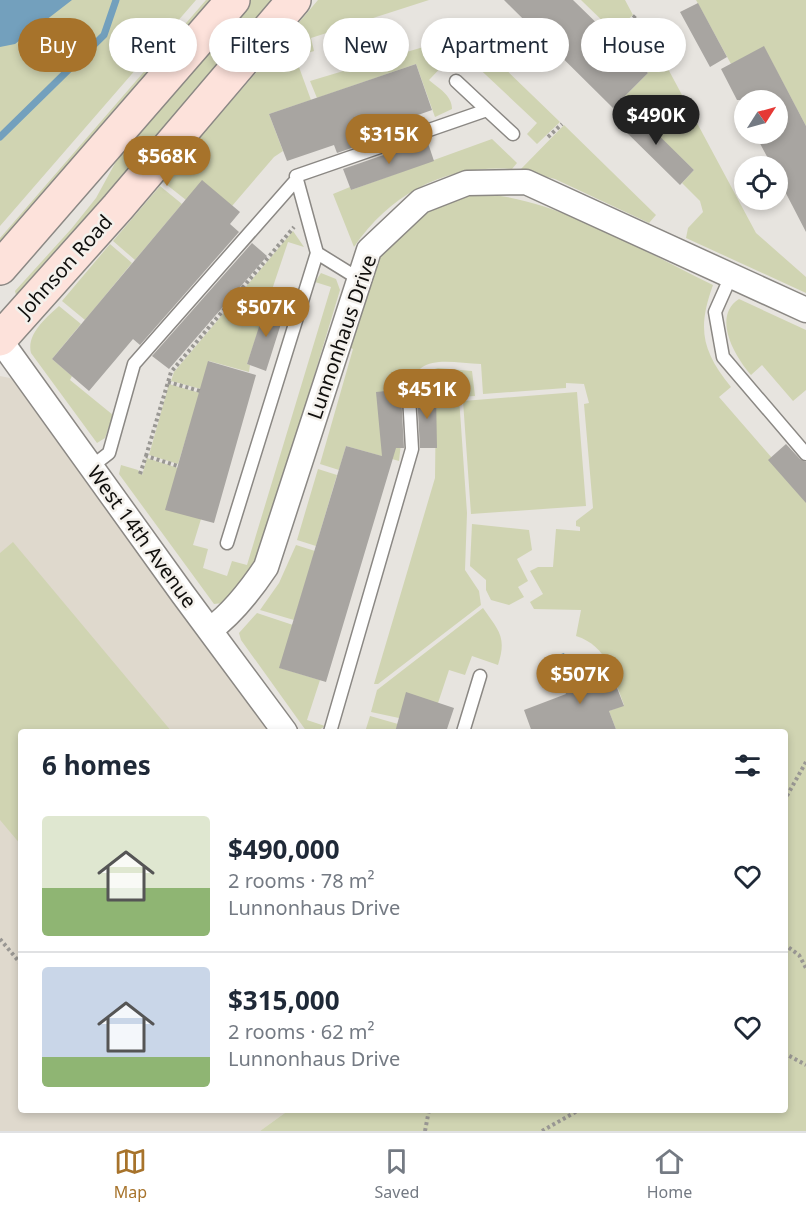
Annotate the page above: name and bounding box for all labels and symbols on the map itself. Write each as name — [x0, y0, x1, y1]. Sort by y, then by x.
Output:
north arrow — [734, 90, 788, 144]
pin: $490K — [614, 95, 698, 146]
pin: $315K — [347, 114, 431, 165]
pin: $568K — [125, 136, 209, 187]
street label: Johnson Road — [10, 208, 118, 324]
street label: Lunnonhaus Drive — [301, 251, 382, 423]
pin: $507K — [224, 287, 308, 338]
pin: $451K — [385, 369, 469, 420]
street label: West 14th Avenue — [82, 460, 203, 613]
pin: $507K — [538, 654, 622, 705]

